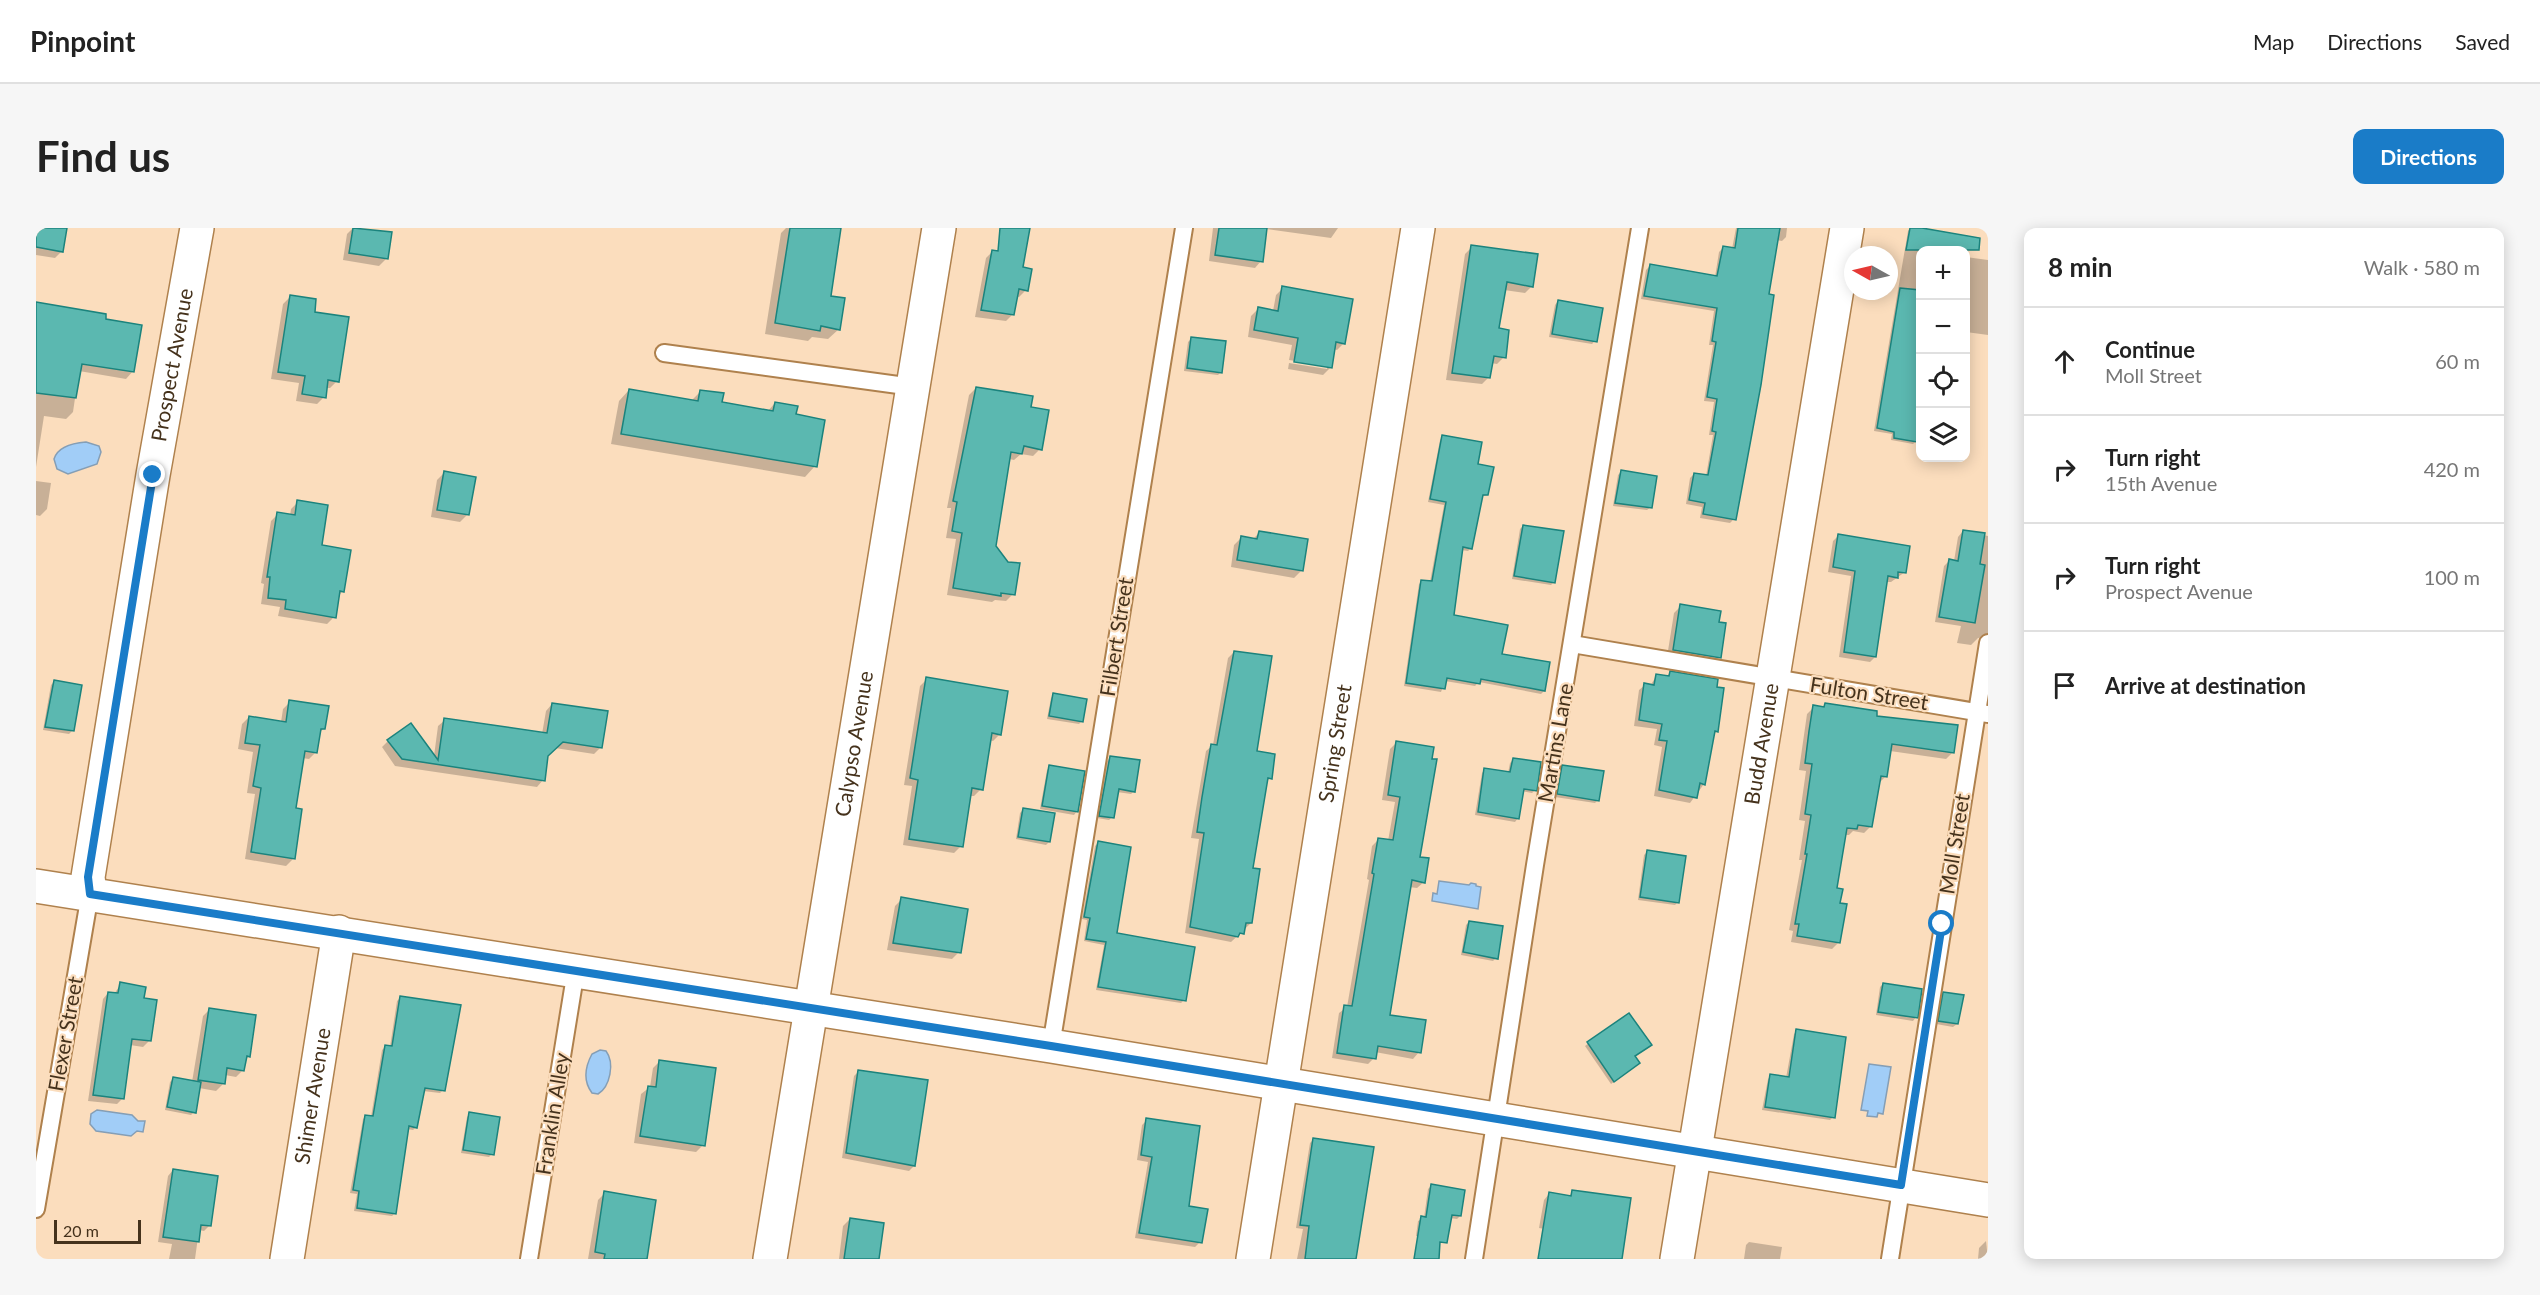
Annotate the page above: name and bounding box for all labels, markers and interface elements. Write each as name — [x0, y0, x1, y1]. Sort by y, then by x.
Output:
text: Pinpoint — [30, 24, 135, 58]
text: Map — [2253, 29, 2294, 54]
text: Directions — [2327, 29, 2422, 54]
text: Saved — [2455, 29, 2510, 54]
button: Directions — [2353, 129, 2504, 184]
text: Find us — [36, 131, 170, 181]
north arrow — [1844, 246, 1898, 300]
map controls — [1916, 246, 1970, 462]
button: + — [1916, 246, 1970, 300]
text: 8 min — [2048, 251, 2112, 283]
text: Walk · 580 m — [2364, 255, 2480, 279]
street label: Prospect Avenue — [145, 286, 197, 443]
button: − — [1916, 300, 1970, 354]
text: Continue — [2105, 336, 2195, 363]
icon: ahead — [2048, 345, 2081, 378]
text: 60 m — [2435, 349, 2480, 373]
button: locate — [1916, 354, 1970, 408]
text: Moll Street — [2105, 363, 2202, 387]
button: layers — [1916, 408, 1970, 462]
text: Turn right — [2105, 444, 2200, 471]
icon: right — [2048, 453, 2081, 486]
text: 420 m — [2424, 457, 2480, 481]
route end — [139, 461, 165, 487]
text: 15th Avenue — [2105, 471, 2217, 495]
text: Turn right — [2105, 552, 2200, 579]
icon: right — [2048, 561, 2081, 594]
text: 100 m — [2424, 565, 2480, 589]
street label: Filbert Street — [1094, 575, 1137, 698]
text: Prospect Avenue — [2105, 579, 2253, 603]
street label: Calypso Avenue — [829, 669, 877, 818]
icon: arrive — [2048, 669, 2081, 702]
street label: Fulton Street — [1808, 671, 1931, 714]
text: Arrive at destination — [2105, 672, 2306, 699]
street label: Martins Lane — [1532, 681, 1577, 804]
street label: Budd Avenue — [1738, 681, 1783, 806]
street label: Spring Street — [1312, 682, 1356, 804]
street label: Moll Street — [1933, 791, 1974, 896]
route start — [1928, 910, 1954, 936]
street label: Flexer Street — [42, 974, 87, 1093]
street label: Shimer Avenue — [288, 1026, 335, 1166]
street label: Franklin Alley — [530, 1051, 574, 1177]
scale bar — [54, 1217, 141, 1244]
text: 20 m — [63, 1221, 99, 1240]

